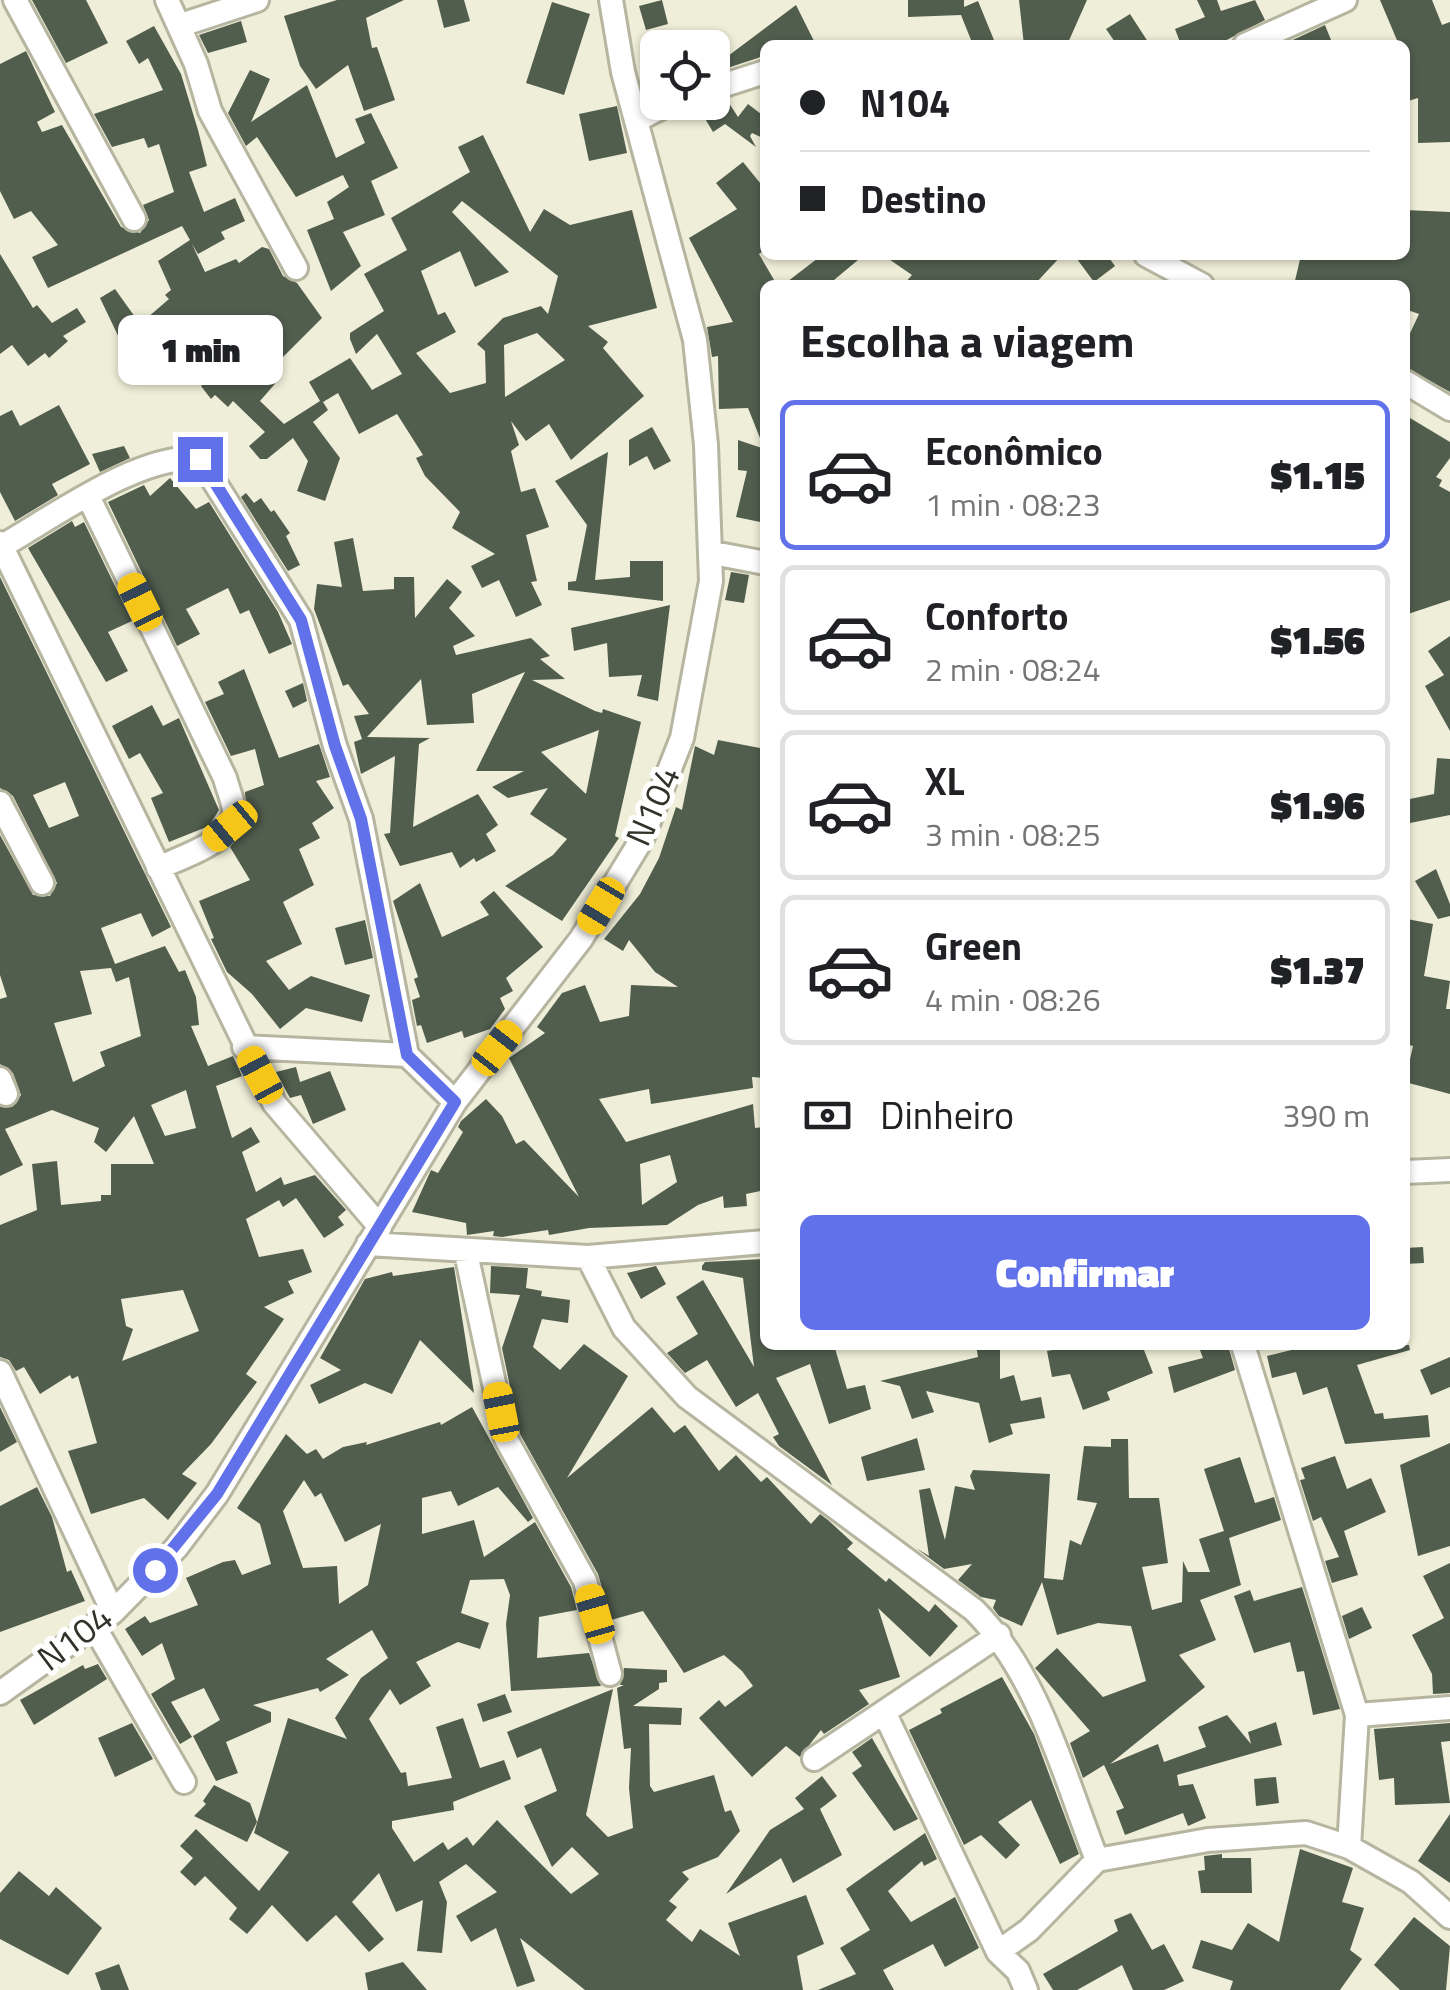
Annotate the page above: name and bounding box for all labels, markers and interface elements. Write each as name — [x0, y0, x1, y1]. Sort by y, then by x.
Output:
map controls — [640, 30, 730, 120]
button: locate — [640, 30, 730, 120]
text: N104 — [860, 74, 950, 132]
text: Destino — [860, 170, 986, 228]
text: Escolha a viagem — [800, 306, 1135, 374]
callout: 1 min — [118, 314, 282, 384]
text: 1 min — [161, 326, 240, 374]
text: Econômico — [925, 422, 1103, 480]
icon: car — [805, 430, 895, 520]
route end — [178, 437, 223, 482]
text: $1.15 — [1271, 446, 1365, 504]
text: 1 min · 08:23 — [925, 480, 1101, 528]
car — [113, 568, 167, 636]
text: Conforto — [925, 587, 1068, 645]
icon: car — [805, 595, 895, 685]
text: $1.56 — [1271, 611, 1365, 669]
text: 2 min · 08:24 — [925, 645, 1101, 693]
text: XL — [925, 752, 965, 810]
street label: N104 — [611, 757, 694, 854]
icon: car — [805, 760, 895, 850]
text: $1.96 — [1271, 776, 1365, 834]
car — [197, 795, 263, 857]
text: 3 min · 08:25 — [925, 810, 1101, 858]
car — [573, 873, 629, 939]
text: Green — [925, 917, 1022, 975]
icon: car — [805, 925, 895, 1015]
text: $1.37 — [1271, 941, 1365, 999]
text: 4 min · 08:26 — [925, 975, 1101, 1023]
car — [467, 1015, 527, 1081]
car — [233, 1041, 287, 1109]
text: Dinheiro — [880, 1086, 1014, 1144]
icon: cash — [800, 1088, 855, 1143]
text: 390 m — [1282, 1091, 1370, 1139]
button: Confirmar — [800, 1215, 1370, 1330]
car — [481, 1380, 521, 1444]
route start — [133, 1548, 178, 1593]
car — [572, 1581, 618, 1647]
street label: N104 — [25, 1591, 124, 1684]

